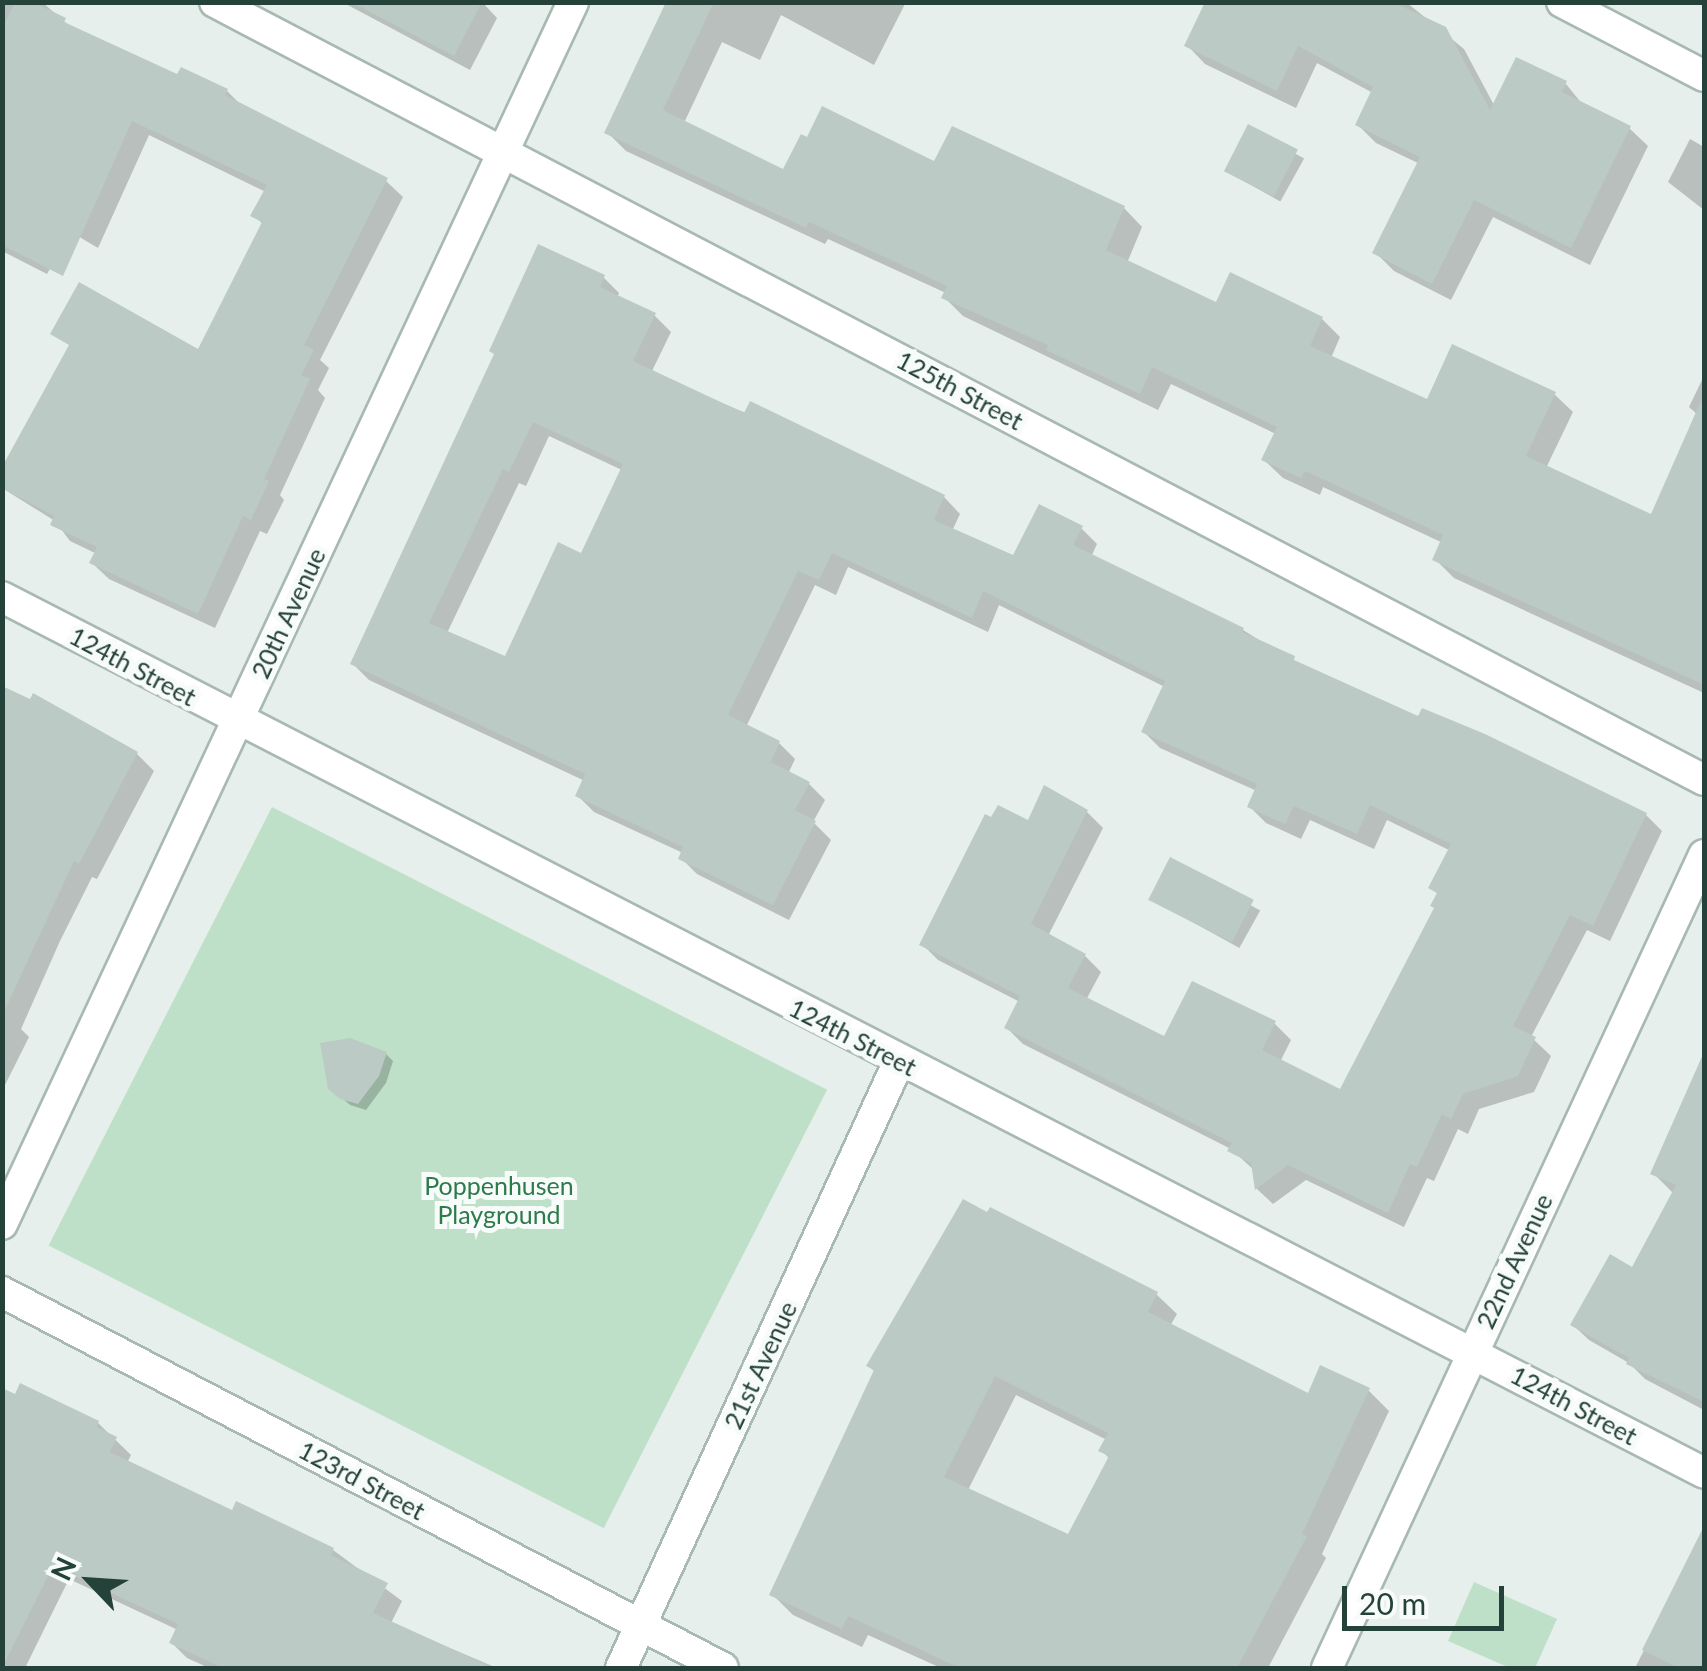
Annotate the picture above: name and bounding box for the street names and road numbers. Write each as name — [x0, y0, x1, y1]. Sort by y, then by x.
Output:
street label: 125th Street — [892, 344, 1028, 436]
street label: 20th Avenue — [245, 543, 331, 683]
street label: 124th Street — [65, 620, 201, 712]
street label: 124th Street — [784, 992, 922, 1082]
street label: 22nd Avenue — [1470, 1188, 1558, 1334]
street label: 21st Avenue — [717, 1296, 803, 1434]
street label: 124th Street — [1506, 1359, 1642, 1451]
street label: 123rd Street — [294, 1434, 430, 1526]

